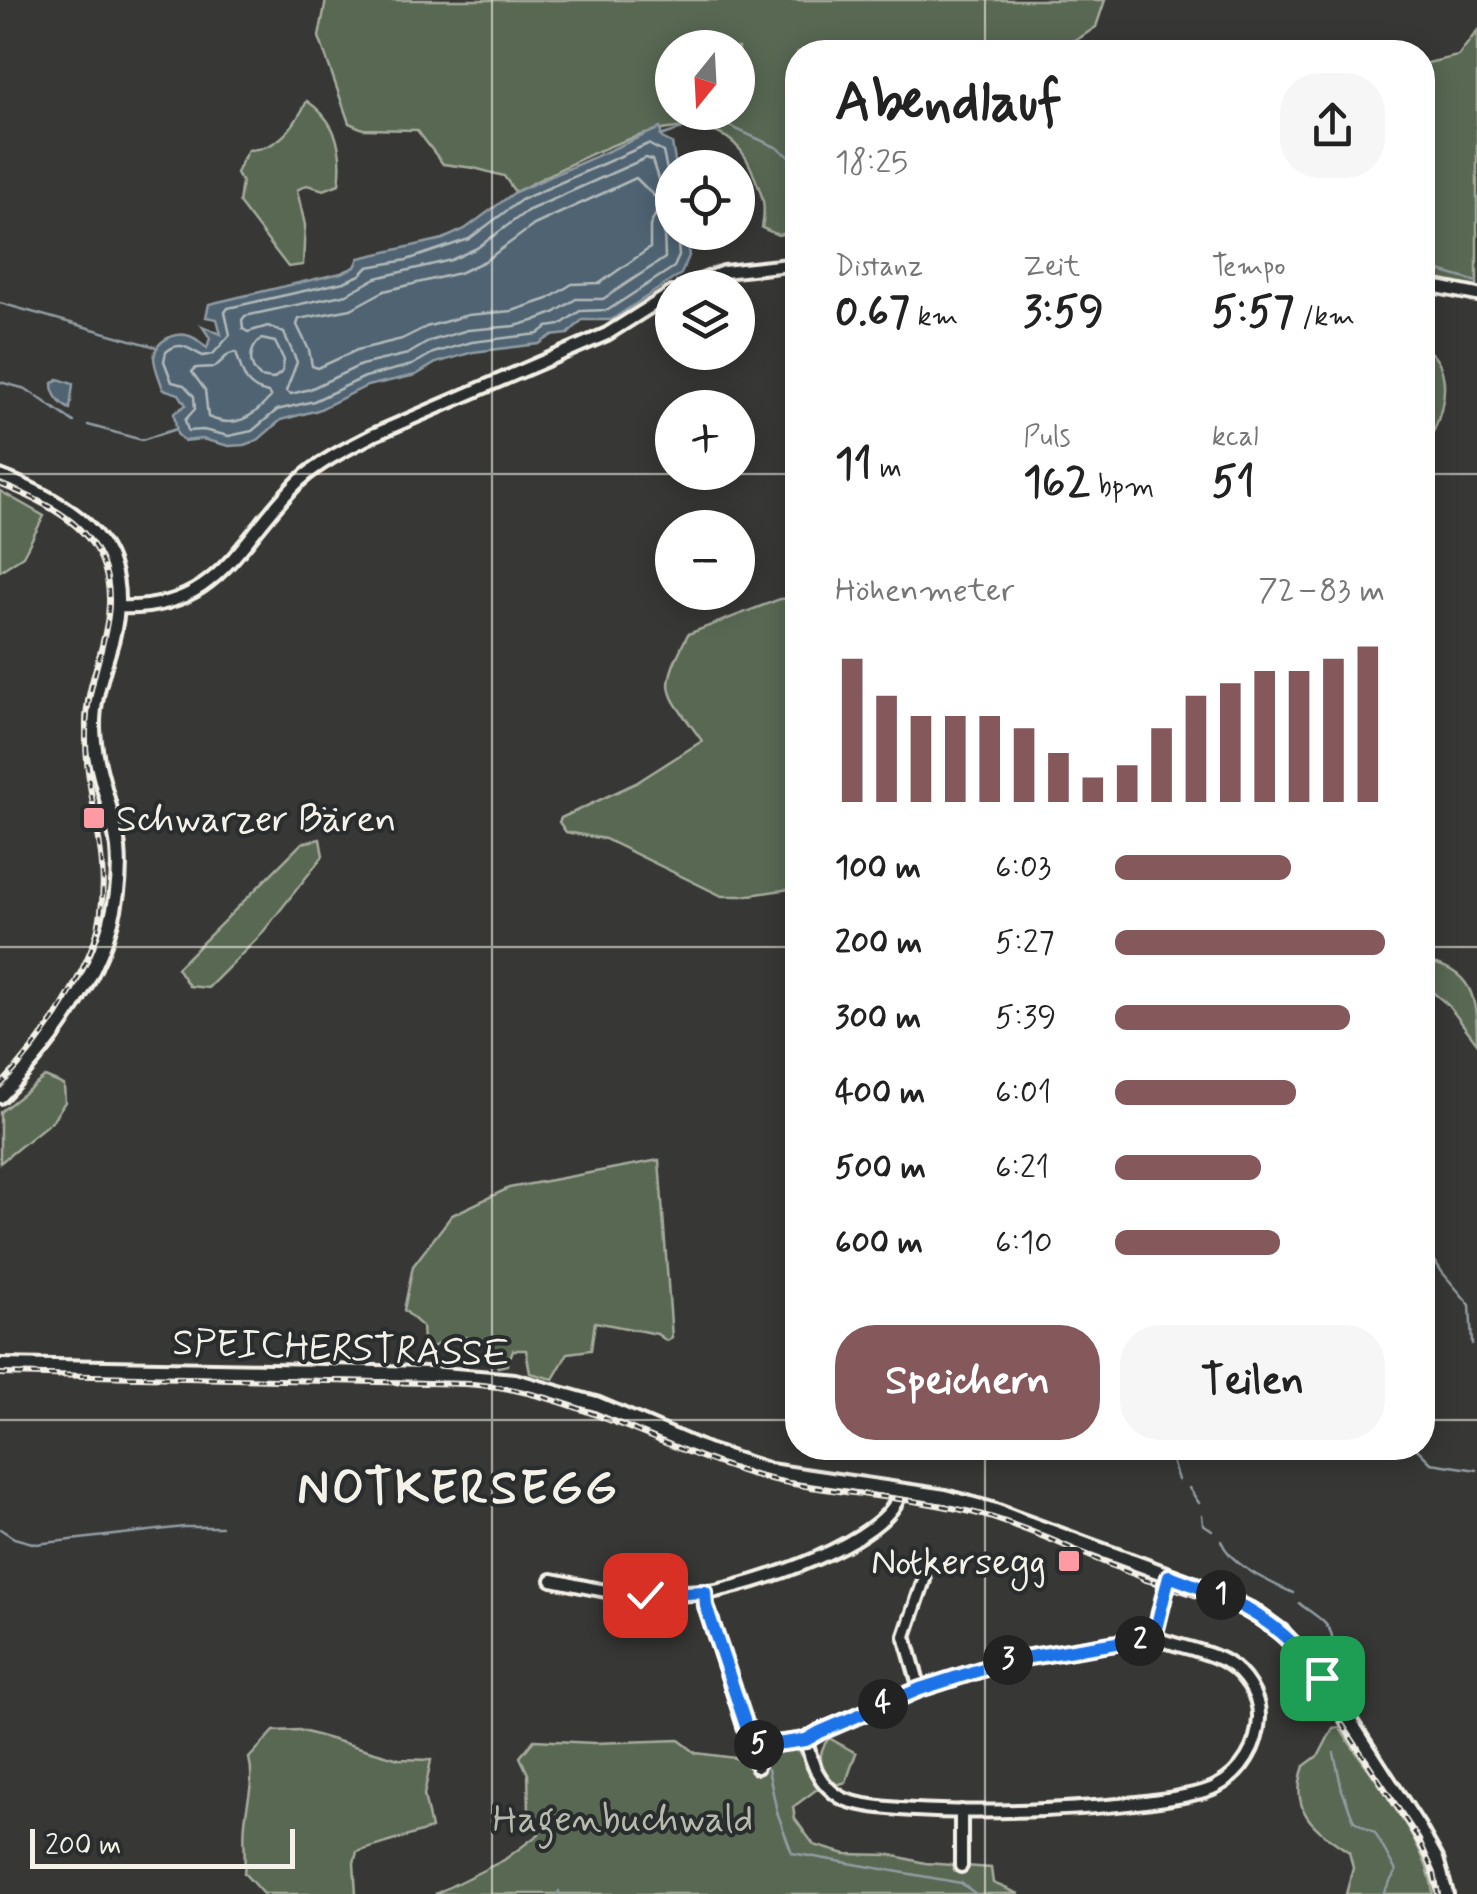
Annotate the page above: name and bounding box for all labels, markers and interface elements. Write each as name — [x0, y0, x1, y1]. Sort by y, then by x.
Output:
north arrow — [655, 30, 755, 130]
map controls — [655, 30, 755, 610]
text: Abendlauf — [835, 68, 1062, 140]
button: share — [1280, 73, 1385, 178]
text: 18:25 — [835, 142, 908, 184]
button: locate — [655, 150, 755, 250]
text: Distanz — [835, 249, 923, 286]
text: Zeit — [1023, 249, 1080, 286]
text: Tempo — [1212, 249, 1286, 286]
button: layers — [655, 270, 755, 370]
text: 0.67 — [835, 286, 910, 341]
text: 3:59 — [1023, 286, 1104, 341]
text: 5:57 — [1212, 286, 1294, 341]
text: km — [910, 299, 958, 336]
text: /km — [1294, 299, 1355, 336]
button: + — [655, 390, 755, 490]
text: Puls — [1023, 419, 1071, 456]
text: kcal — [1212, 419, 1259, 456]
text: 11 — [835, 438, 872, 493]
text: m — [872, 451, 902, 488]
text: 162 — [1023, 456, 1090, 511]
text: 51 — [1212, 456, 1255, 511]
text: bpm — [1090, 469, 1154, 506]
button: − — [655, 510, 755, 610]
text: Höhenmeter — [835, 570, 1014, 612]
text: 72–83 m — [1258, 570, 1385, 612]
place label: Schwarzer Bären — [116, 796, 396, 845]
marker: Schwarzer Bären — [81, 805, 107, 831]
text: 100 m — [835, 847, 921, 889]
text: 6:03 — [995, 847, 1051, 889]
text: 200 m — [835, 922, 922, 964]
text: 5:27 — [995, 922, 1055, 964]
text: 300 m — [835, 997, 921, 1039]
text: 5:39 — [995, 997, 1056, 1039]
text: 400 m — [835, 1072, 925, 1114]
text: 6:01 — [995, 1072, 1052, 1114]
text: 500 m — [835, 1147, 926, 1189]
text: 6:21 — [995, 1147, 1049, 1189]
text: 600 m — [835, 1222, 923, 1264]
text: 6:10 — [995, 1222, 1053, 1264]
street label: SPEICHERSTRASSE — [172, 1319, 510, 1380]
button: Speichern — [835, 1325, 1100, 1440]
button: Teilen — [1120, 1325, 1385, 1440]
district label: NOTKERSEGG — [297, 1458, 619, 1521]
place label: Notkersegg — [871, 1539, 1046, 1592]
marker: Notkersegg — [1056, 1548, 1082, 1574]
pin — [603, 1553, 688, 1638]
icon: check — [618, 1568, 673, 1623]
pin: 1 — [1196, 1570, 1246, 1620]
text: 1 — [1215, 1576, 1227, 1613]
pin: 2 — [1115, 1616, 1165, 1666]
text: 2 — [1133, 1622, 1147, 1659]
pin: 3 — [983, 1635, 1033, 1685]
pin — [1280, 1636, 1365, 1721]
text: 3 — [1002, 1641, 1014, 1678]
icon: arrive — [1295, 1651, 1350, 1706]
pin: 4 — [858, 1679, 908, 1729]
text: 4 — [875, 1685, 891, 1722]
pin: 5 — [734, 1720, 784, 1770]
text: 5 — [751, 1726, 767, 1763]
park label: Hagenbuchwald — [493, 1796, 753, 1849]
scale bar — [30, 1824, 295, 1868]
text: 200 m — [45, 1828, 121, 1865]

